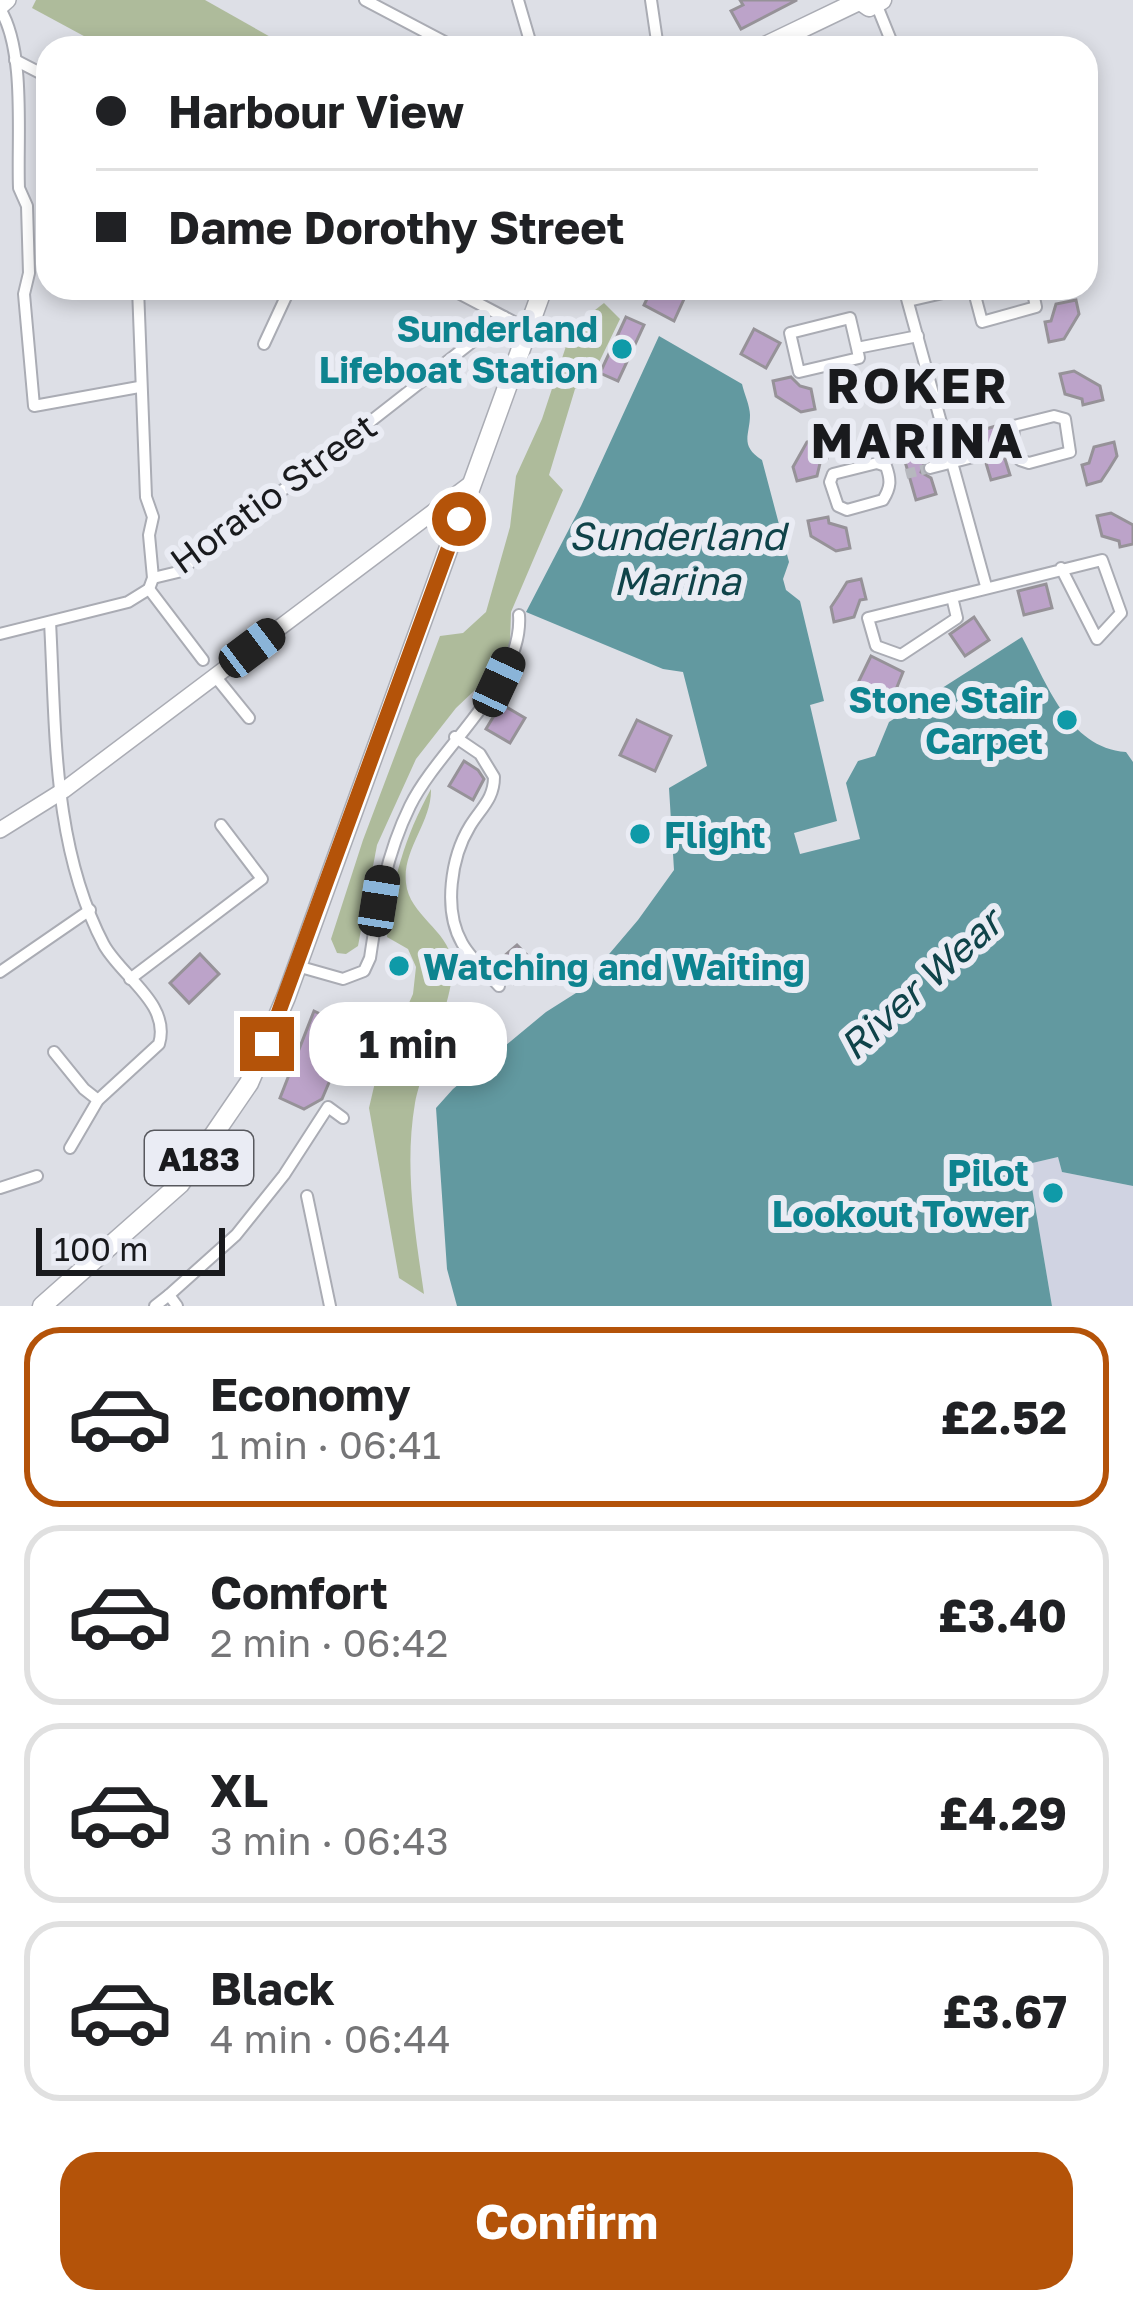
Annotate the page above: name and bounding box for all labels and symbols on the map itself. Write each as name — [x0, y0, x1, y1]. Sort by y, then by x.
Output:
place label: Sunderland Lifeboat Station — [319, 307, 598, 391]
marker: Sunderland Lifeboat Station — [609, 336, 635, 362]
district label: ROKER MARINA — [810, 356, 1026, 469]
street label: Horatio Street — [162, 404, 384, 582]
route start — [432, 492, 486, 546]
water label: Sunderland Marina — [569, 512, 789, 604]
car — [212, 612, 292, 684]
car — [467, 642, 531, 722]
place label: Stone Stair Carpet — [848, 678, 1043, 762]
marker: Stone Stair Carpet — [1054, 707, 1080, 733]
place label: Flight — [664, 813, 766, 856]
marker: Flight — [627, 821, 653, 847]
car — [356, 863, 402, 939]
water label: River Wear — [829, 896, 1014, 1069]
place label: Watching and Waiting — [423, 945, 805, 988]
marker: Watching and Waiting — [386, 953, 412, 979]
callout: 1 min — [309, 1002, 507, 1086]
route end — [240, 1017, 294, 1071]
road number: A183 — [145, 1131, 253, 1185]
place label: Pilot Lookout Tower — [772, 1151, 1029, 1235]
marker: Pilot Lookout Tower — [1040, 1180, 1066, 1206]
scale bar — [36, 1222, 225, 1275]

